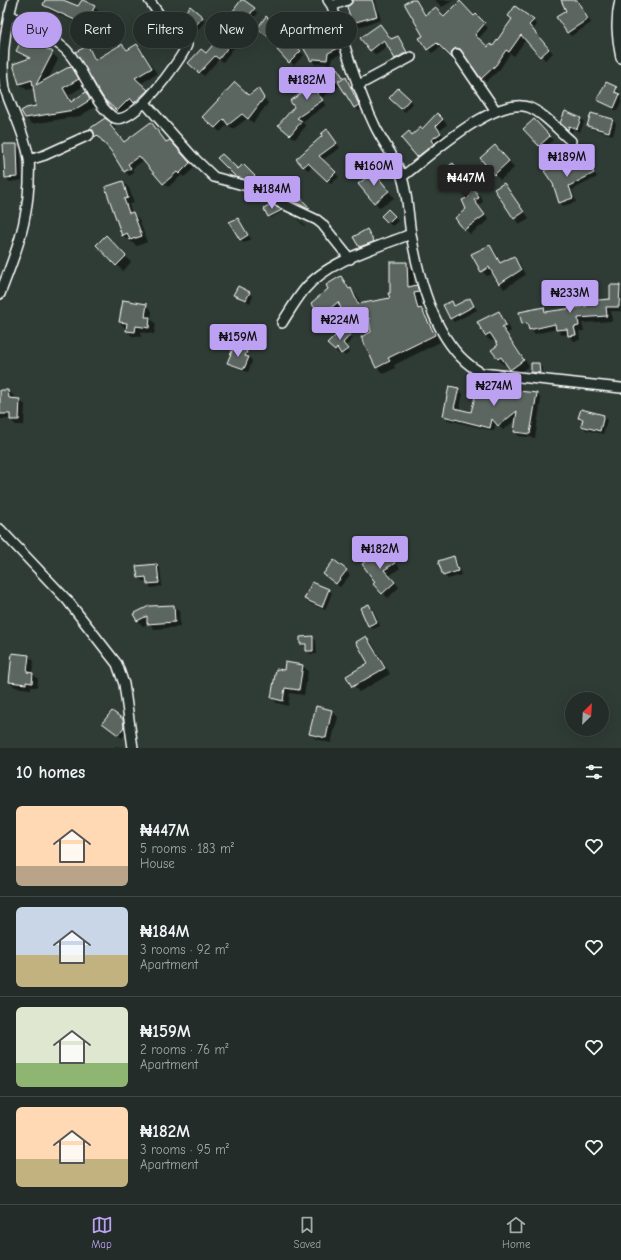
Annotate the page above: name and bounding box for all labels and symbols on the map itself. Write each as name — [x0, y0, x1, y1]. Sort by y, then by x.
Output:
pin: ₦182M — [279, 67, 335, 101]
pin: ₦189M — [539, 144, 595, 178]
pin: ₦160M — [346, 153, 402, 187]
pin: ₦447M — [438, 165, 494, 199]
pin: ₦184M — [244, 176, 300, 210]
pin: ₦233M — [542, 280, 598, 314]
pin: ₦224M — [312, 307, 368, 341]
pin: ₦159M — [210, 324, 266, 358]
pin: ₦274M — [466, 373, 522, 407]
pin: ₦182M — [352, 536, 408, 570]
north arrow — [565, 692, 609, 736]

